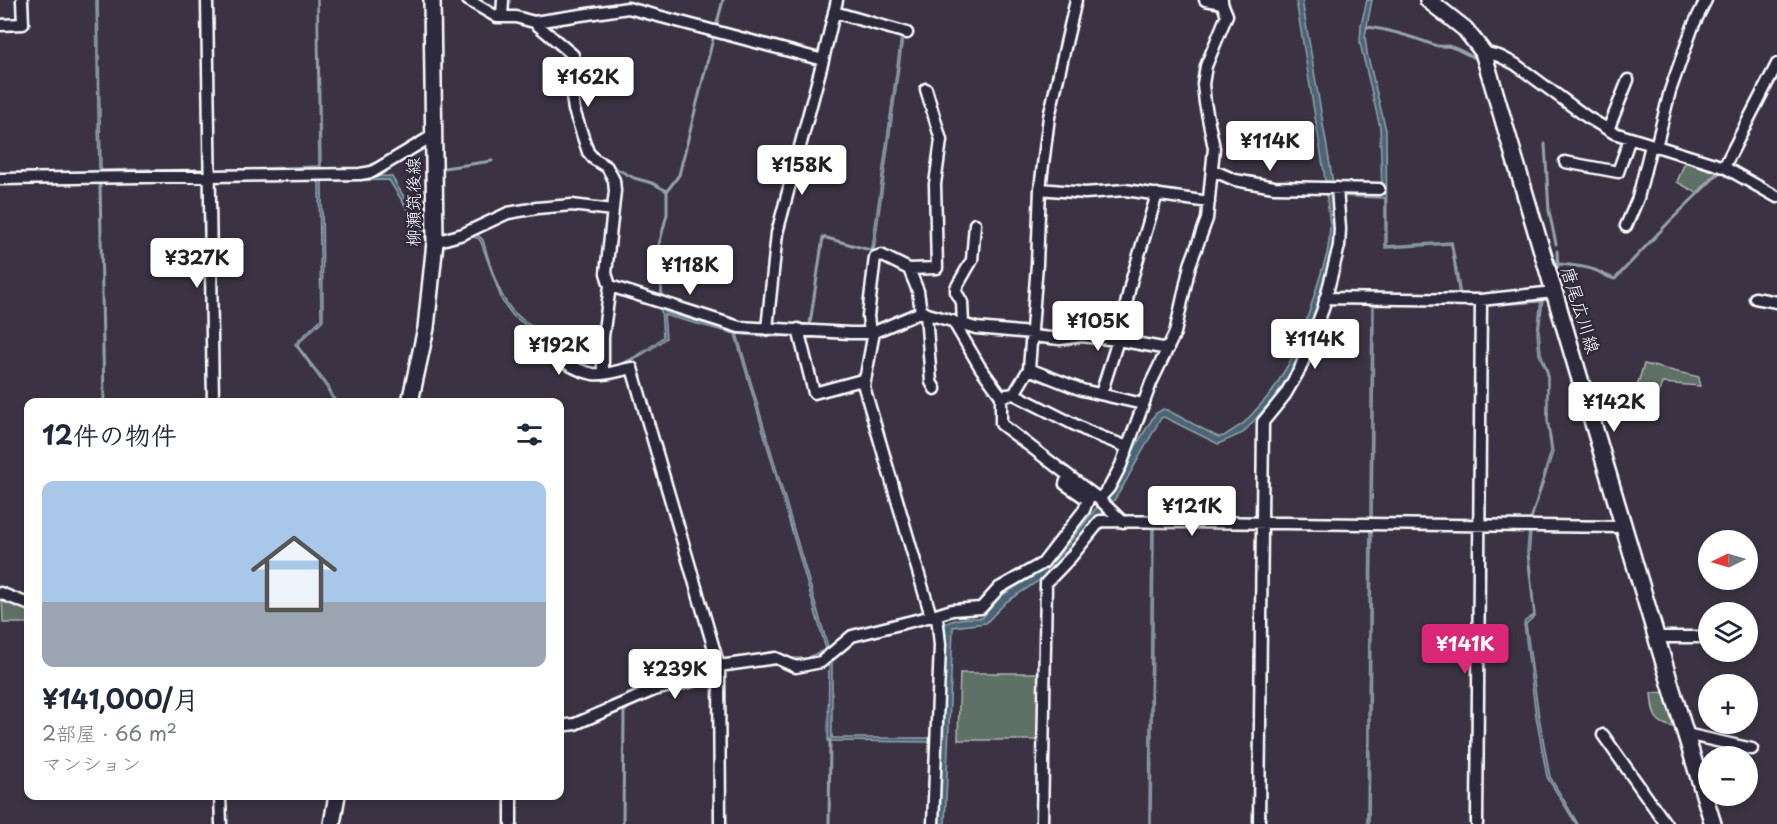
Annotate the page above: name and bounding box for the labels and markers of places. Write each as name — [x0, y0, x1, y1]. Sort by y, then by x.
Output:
pin: ¥162K — [546, 57, 630, 108]
pin: ¥114K — [1228, 121, 1312, 172]
pin: ¥158K — [760, 145, 844, 196]
pin: ¥327K — [155, 238, 239, 289]
pin: ¥118K — [648, 245, 732, 296]
pin: ¥105K — [1056, 301, 1140, 352]
pin: ¥114K — [1273, 319, 1357, 370]
pin: ¥192K — [517, 325, 601, 376]
pin: ¥142K — [1572, 382, 1656, 433]
pin: ¥121K — [1150, 486, 1234, 537]
pin: ¥141K — [1423, 624, 1507, 675]
pin: ¥239K — [633, 649, 717, 700]

